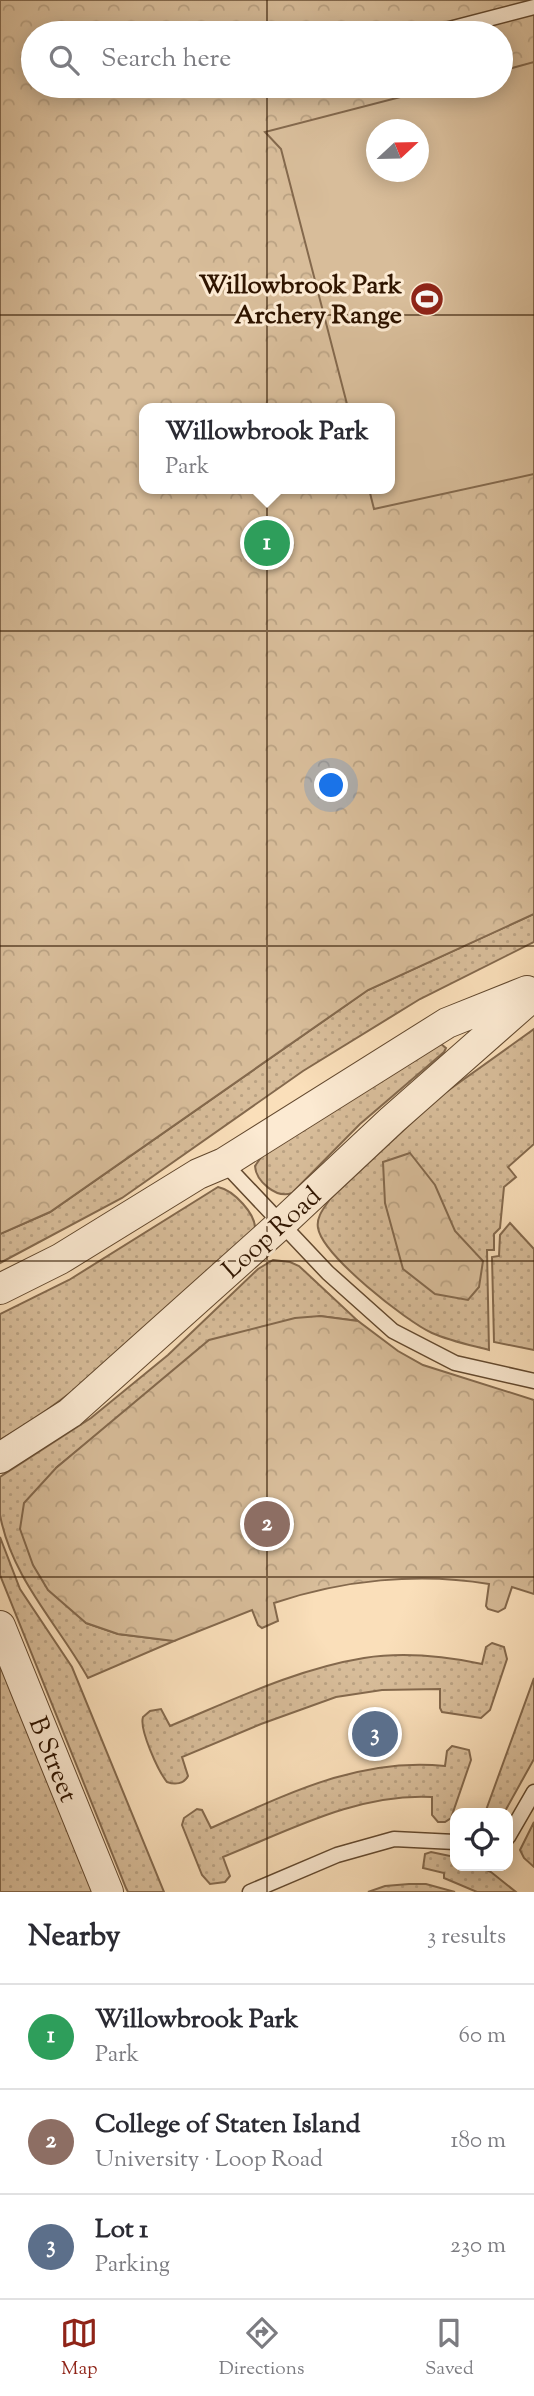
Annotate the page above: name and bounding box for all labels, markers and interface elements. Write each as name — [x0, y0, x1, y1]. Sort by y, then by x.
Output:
search box — [21, 21, 513, 98]
icon: search — [45, 41, 83, 79]
text: Search here — [101, 41, 231, 78]
north arrow — [366, 119, 429, 182]
place label: Willowbrook Park Archery Range — [199, 268, 403, 335]
sports icon: Willowbrook Park Archery Range — [408, 280, 446, 318]
popup — [139, 403, 395, 494]
text: Willowbrook Park — [165, 414, 369, 451]
text: Park — [165, 451, 209, 484]
pin: 1 — [244, 517, 290, 569]
your location — [314, 768, 348, 802]
street label: Loop Road — [215, 1179, 331, 1289]
pin: 2 — [244, 1498, 290, 1550]
pin: 3 — [352, 1708, 398, 1760]
street label: B Street — [18, 1712, 86, 1808]
map controls — [450, 1808, 513, 1871]
button: locate — [450, 1808, 513, 1871]
text: Nearby — [28, 1916, 120, 1959]
text: 3 results — [427, 1921, 506, 1954]
text: Willowbrook Park — [95, 2002, 298, 2039]
text: 1 — [47, 2020, 55, 2053]
text: 60 m — [458, 2020, 506, 2053]
text: Park — [95, 2039, 139, 2072]
text: College of Staten Island — [95, 2107, 360, 2144]
text: 2 — [46, 2125, 56, 2158]
text: 180 m — [451, 2125, 506, 2158]
text: University · Loop Road — [95, 2144, 323, 2177]
text: Lot 1 — [95, 2212, 148, 2249]
text: 3 — [46, 2230, 56, 2263]
text: 230 m — [450, 2230, 506, 2263]
text: Parking — [95, 2249, 170, 2282]
tab: Map — [60, 2314, 98, 2383]
tab: Directions — [219, 2314, 304, 2383]
tab: Saved — [425, 2314, 474, 2383]

